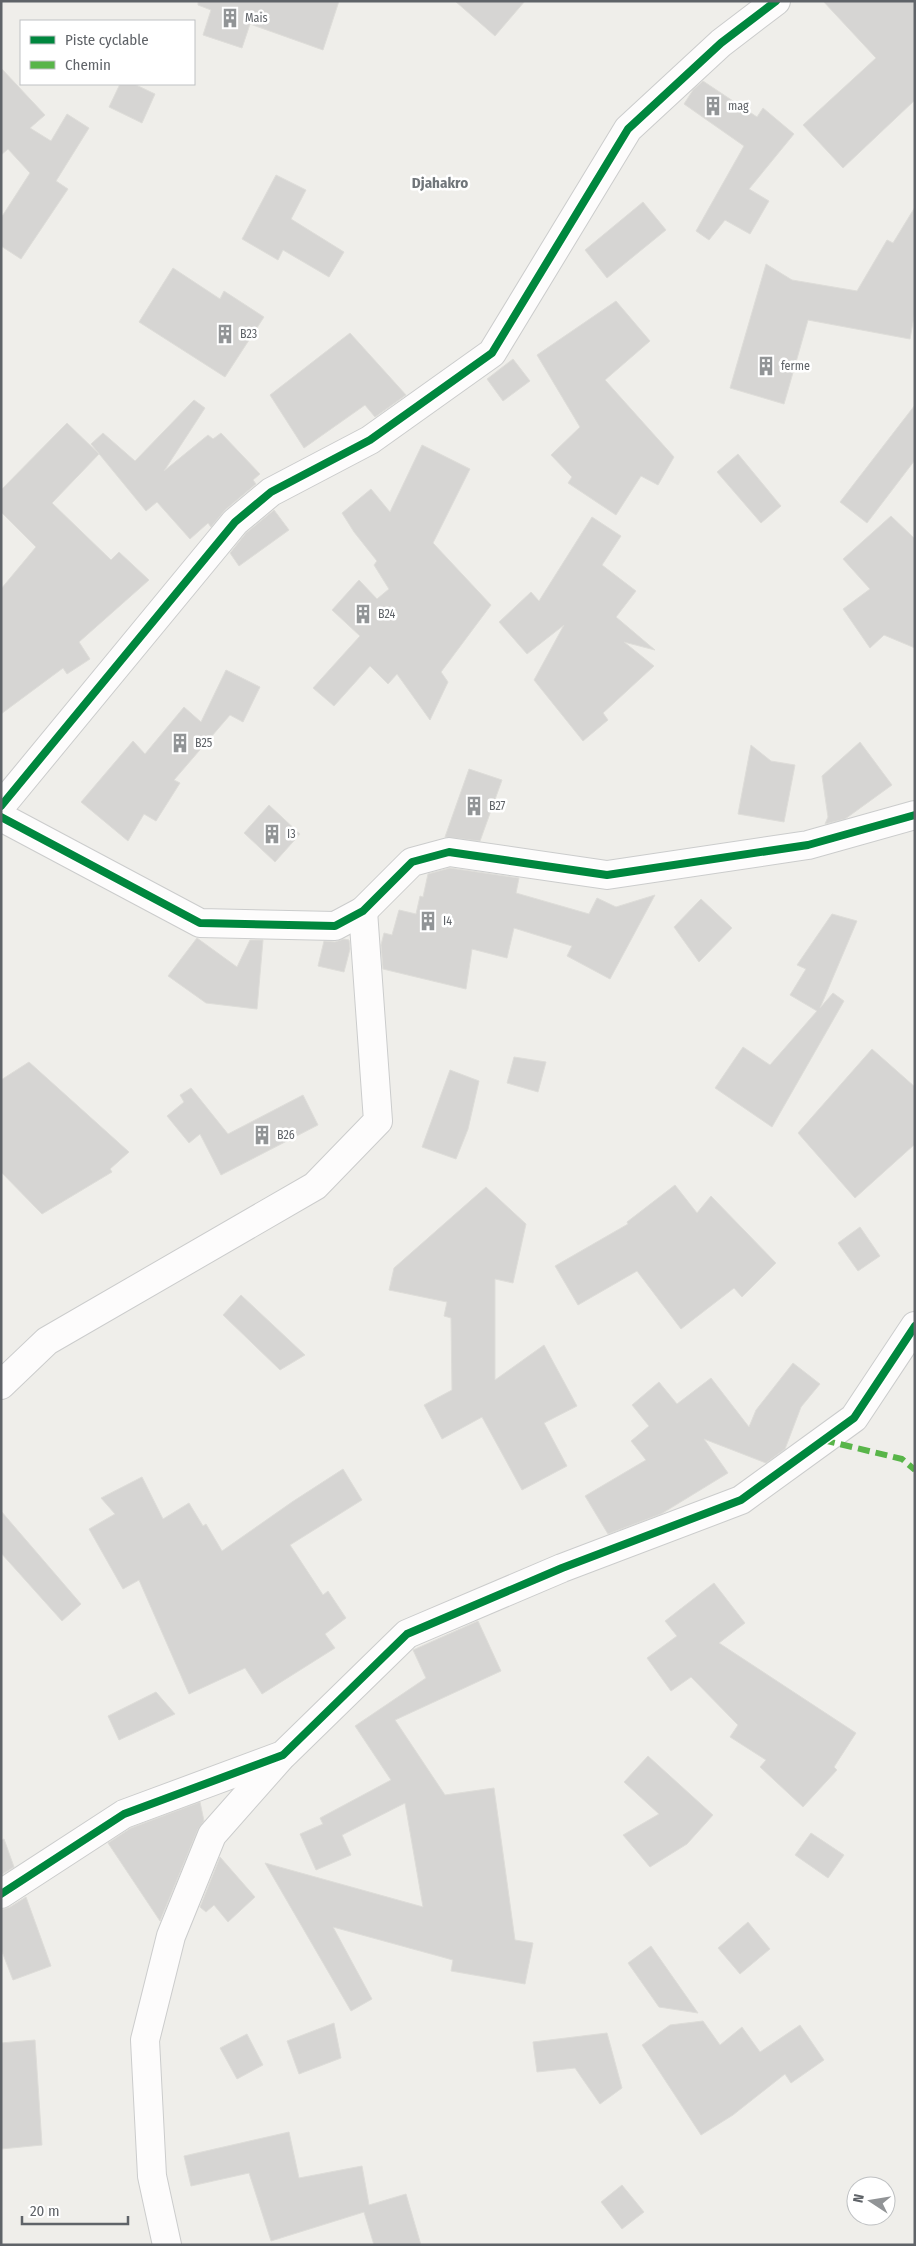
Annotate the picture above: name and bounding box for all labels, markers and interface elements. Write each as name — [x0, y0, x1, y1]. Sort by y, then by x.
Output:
building icon: Mais — [219, 7, 241, 29]
place label: Mais — [245, 11, 268, 25]
legend — [20, 20, 195, 85]
text: Piste cyclable — [65, 31, 149, 49]
text: Chemin — [65, 56, 111, 74]
building icon: mag — [702, 95, 724, 117]
place label: mag — [728, 99, 749, 113]
district label: Djahakro — [412, 174, 468, 192]
building icon: B23 — [214, 323, 236, 345]
place label: B23 — [240, 327, 257, 341]
building icon: ferme — [755, 355, 777, 377]
place label: ferme — [781, 359, 810, 373]
building icon: B24 — [352, 603, 374, 625]
place label: B24 — [378, 607, 395, 621]
building icon: B25 — [169, 732, 191, 754]
place label: B25 — [195, 736, 213, 750]
building icon: B27 — [463, 795, 485, 817]
place label: B27 — [489, 799, 506, 813]
building icon: I3 — [261, 823, 283, 845]
place label: I3 — [287, 827, 296, 841]
building icon: I4 — [417, 910, 439, 932]
place label: I4 — [443, 914, 452, 928]
building icon: B26 — [251, 1124, 273, 1146]
place label: B26 — [277, 1128, 295, 1142]
north arrow — [846, 2176, 896, 2226]
text: N — [850, 2193, 868, 2204]
scale bar — [22, 2194, 129, 2226]
text: 20 m — [30, 2202, 60, 2220]

